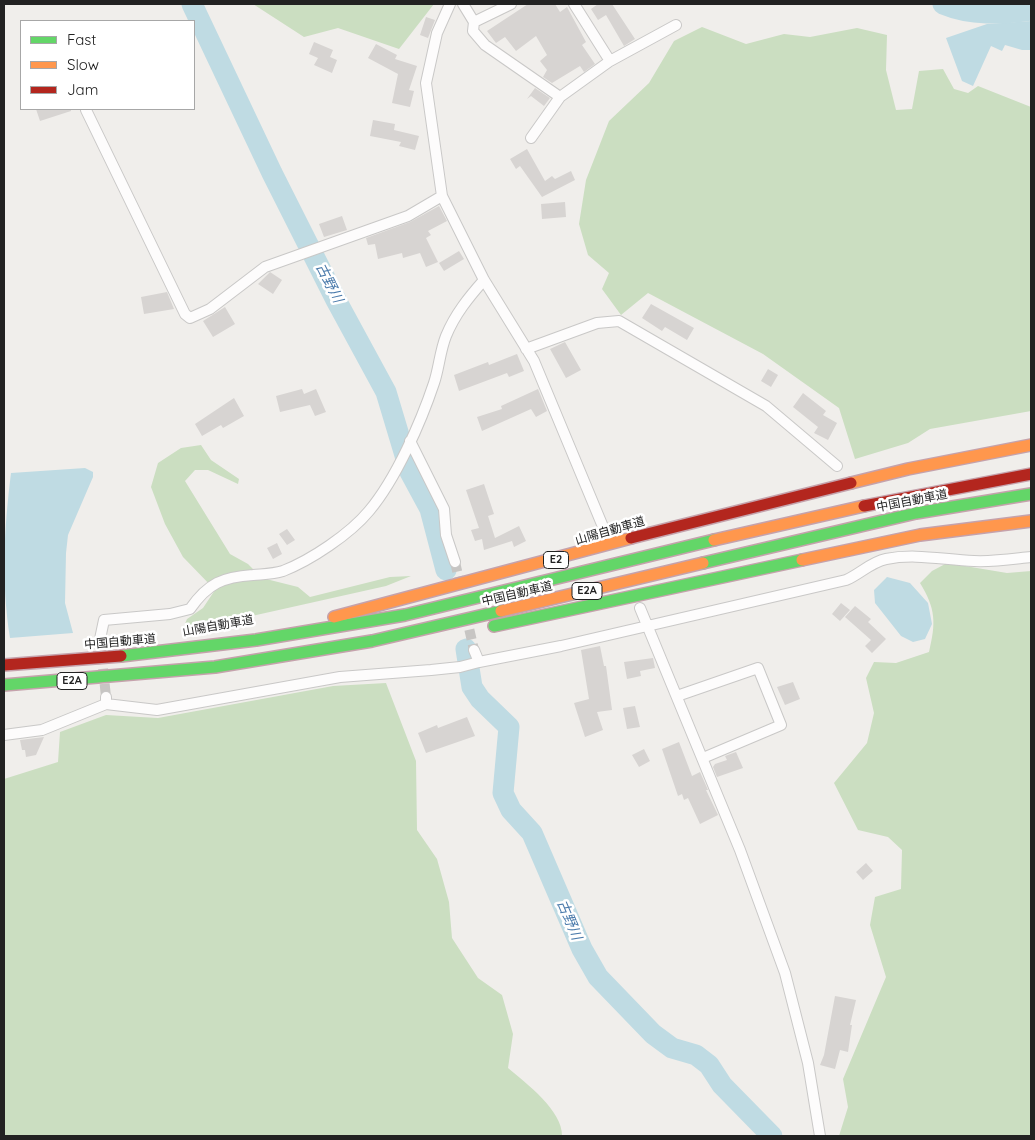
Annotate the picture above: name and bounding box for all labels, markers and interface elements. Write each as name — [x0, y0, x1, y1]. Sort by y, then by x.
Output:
legend — [20, 20, 195, 110]
text: Fast — [67, 30, 96, 49]
text: Slow — [67, 55, 99, 74]
text: Jam — [67, 80, 98, 99]
water label: 古野川 — [312, 260, 346, 306]
street label: 中国自動車道 — [875, 487, 949, 515]
street label: 山陽自動車道 — [573, 514, 647, 548]
road number: E2 — [544, 552, 568, 568]
street label: 中国自動車道 — [480, 579, 554, 609]
road number: E2A — [572, 582, 602, 600]
street label: 山陽自動車道 — [181, 613, 255, 639]
street label: 中国自動車道 — [84, 632, 156, 652]
road number: E2A — [57, 672, 87, 689]
water label: 古野川 — [553, 897, 585, 943]

